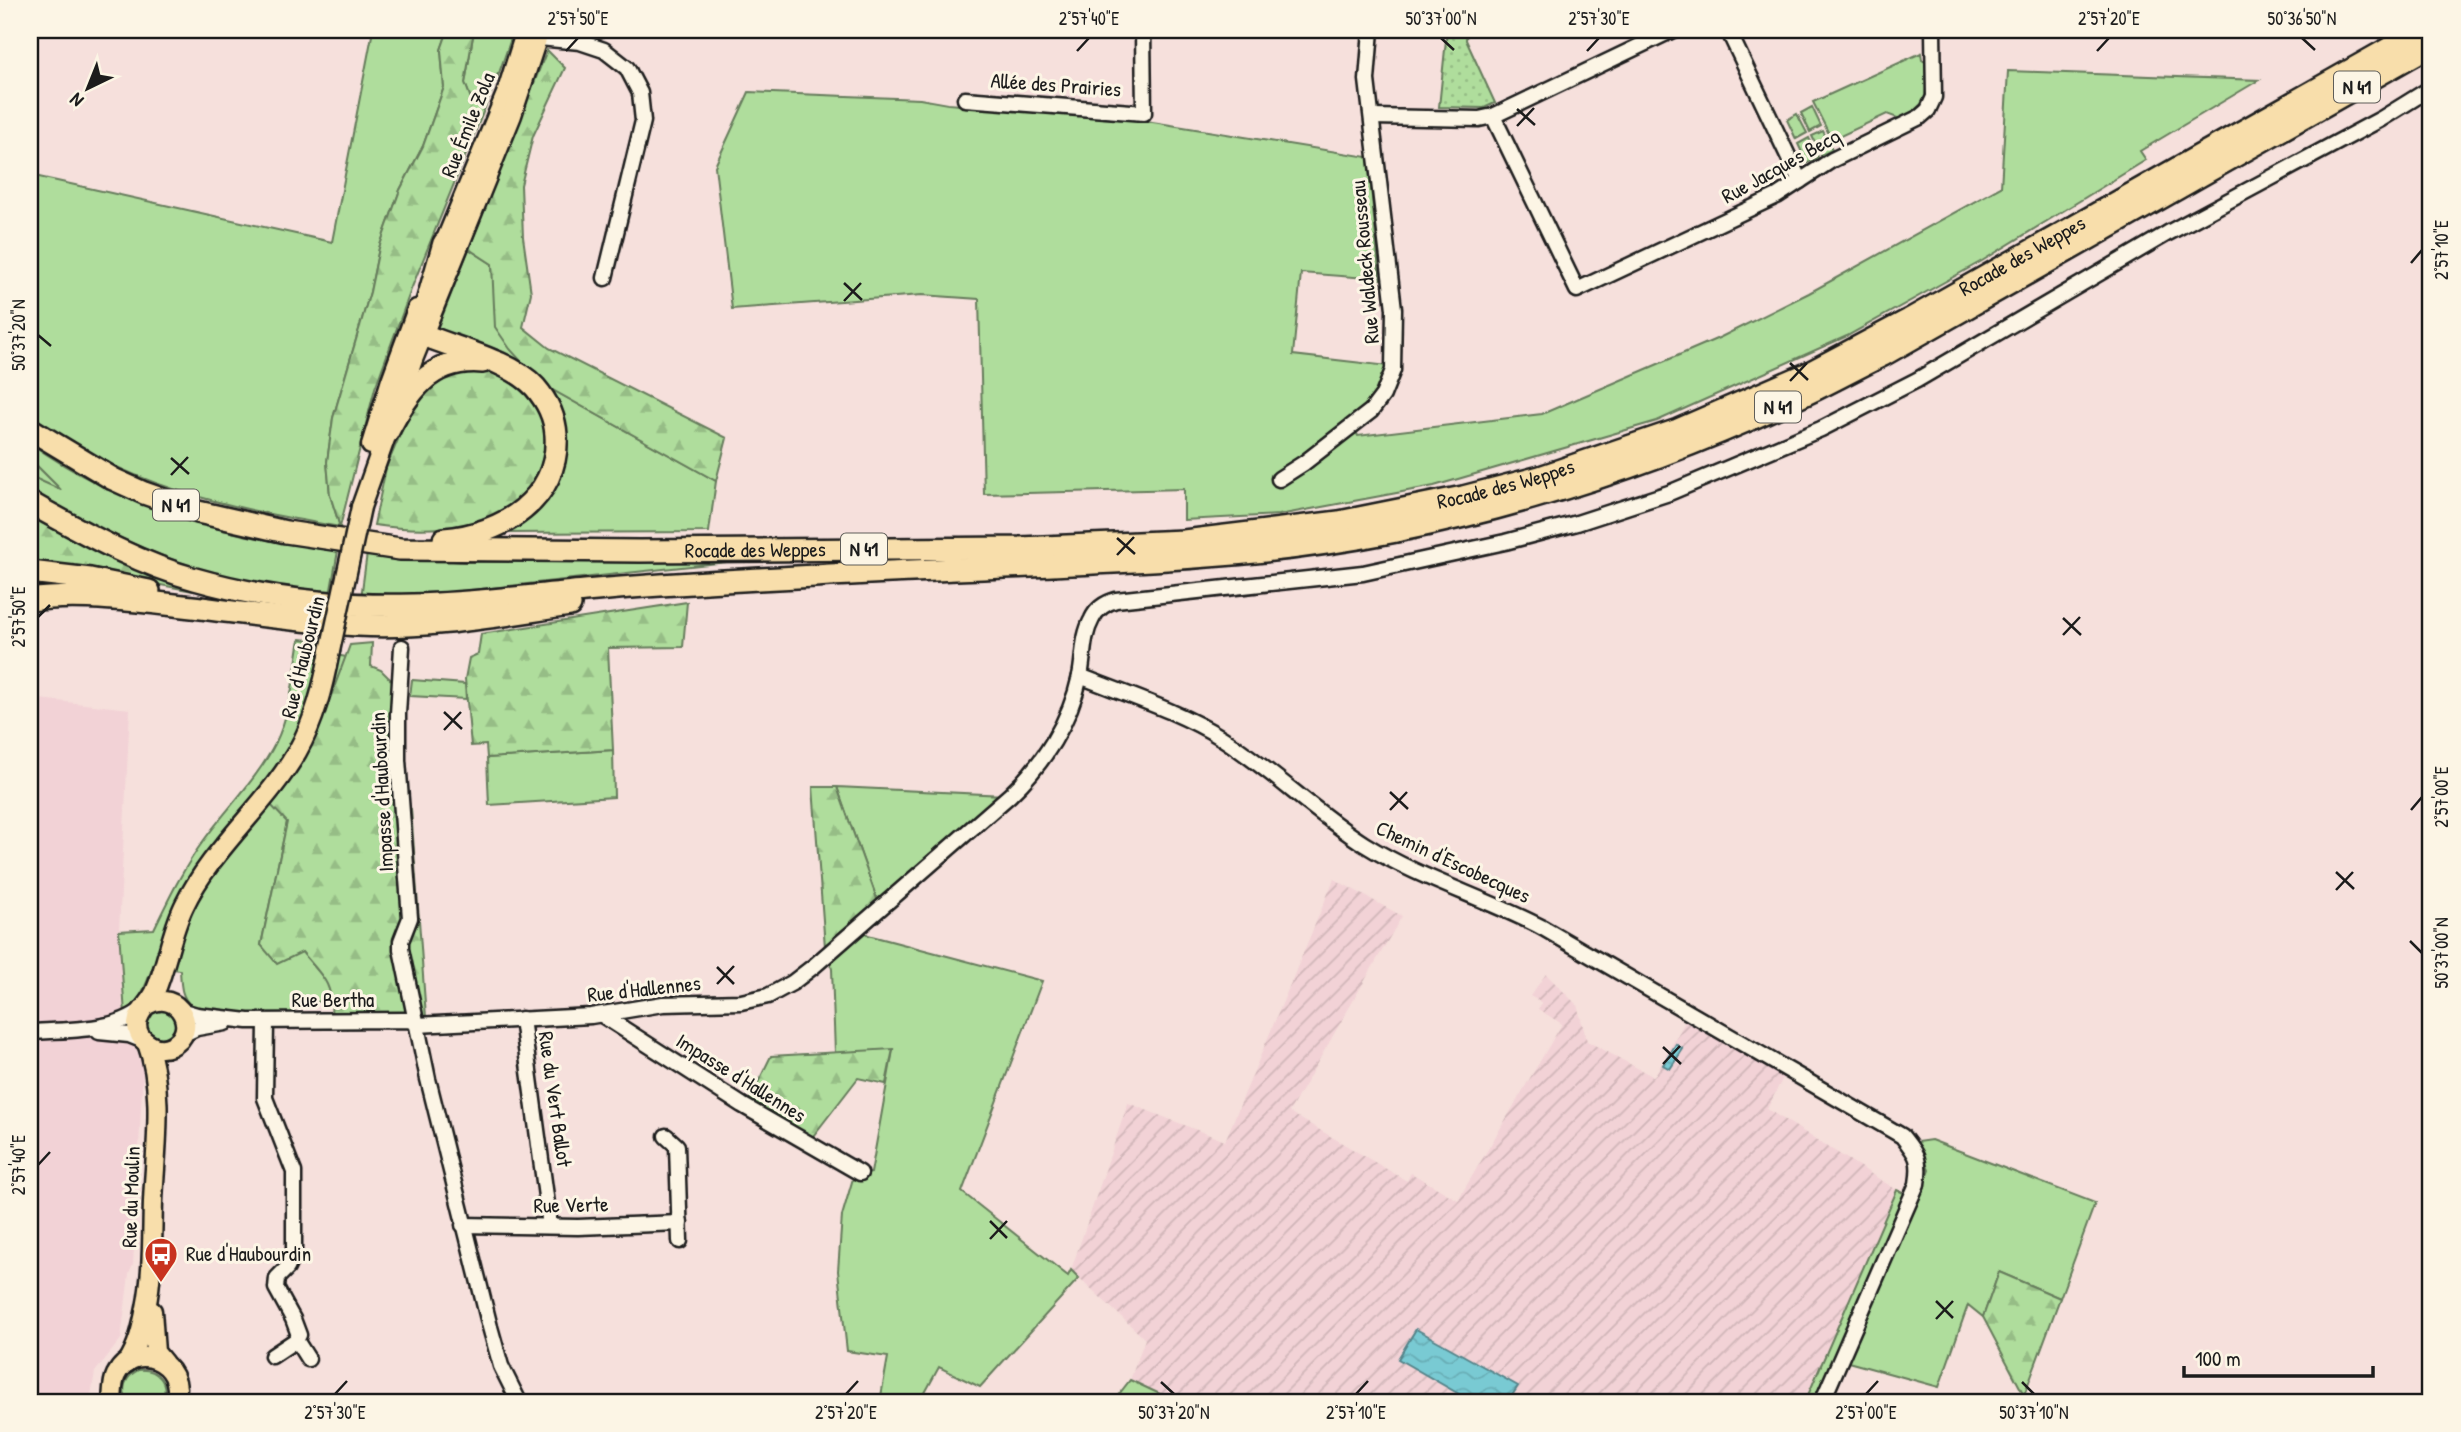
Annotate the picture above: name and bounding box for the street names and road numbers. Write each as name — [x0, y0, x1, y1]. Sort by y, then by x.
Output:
street label: Allée des Prairies — [990, 65, 1122, 104]
street label: Rue Émile Zola — [433, 68, 502, 182]
road number: N 41 — [2334, 72, 2380, 102]
street label: Rue Jacques Becq — [1716, 121, 1846, 210]
street label: Rue Waldeck Rousseau — [1343, 179, 1386, 345]
street label: Rocade des Weppes — [1954, 208, 2091, 303]
road number: N 41 — [1755, 392, 1801, 422]
street label: Rocade des Weppes — [1435, 451, 1578, 516]
road number: N 41 — [153, 490, 199, 520]
road number: N 41 — [841, 534, 887, 564]
street label: Rocade des Weppes — [685, 535, 826, 565]
street label: Rue d'Haubourdin — [273, 593, 332, 721]
street label: Impasse d'Haubourdin — [363, 711, 400, 873]
street label: Chemin d'Escobecques — [1371, 813, 1535, 910]
street label: Rue d'Hallennes — [586, 968, 702, 1009]
street label: Rue Bertha — [292, 985, 374, 1014]
street label: Impasse d'Hallennes — [671, 1026, 812, 1129]
street label: Rue du Vert Ballot — [532, 1029, 579, 1169]
street label: Rue du Moulin — [114, 1146, 147, 1248]
street label: Rue Verte — [533, 1189, 609, 1220]

